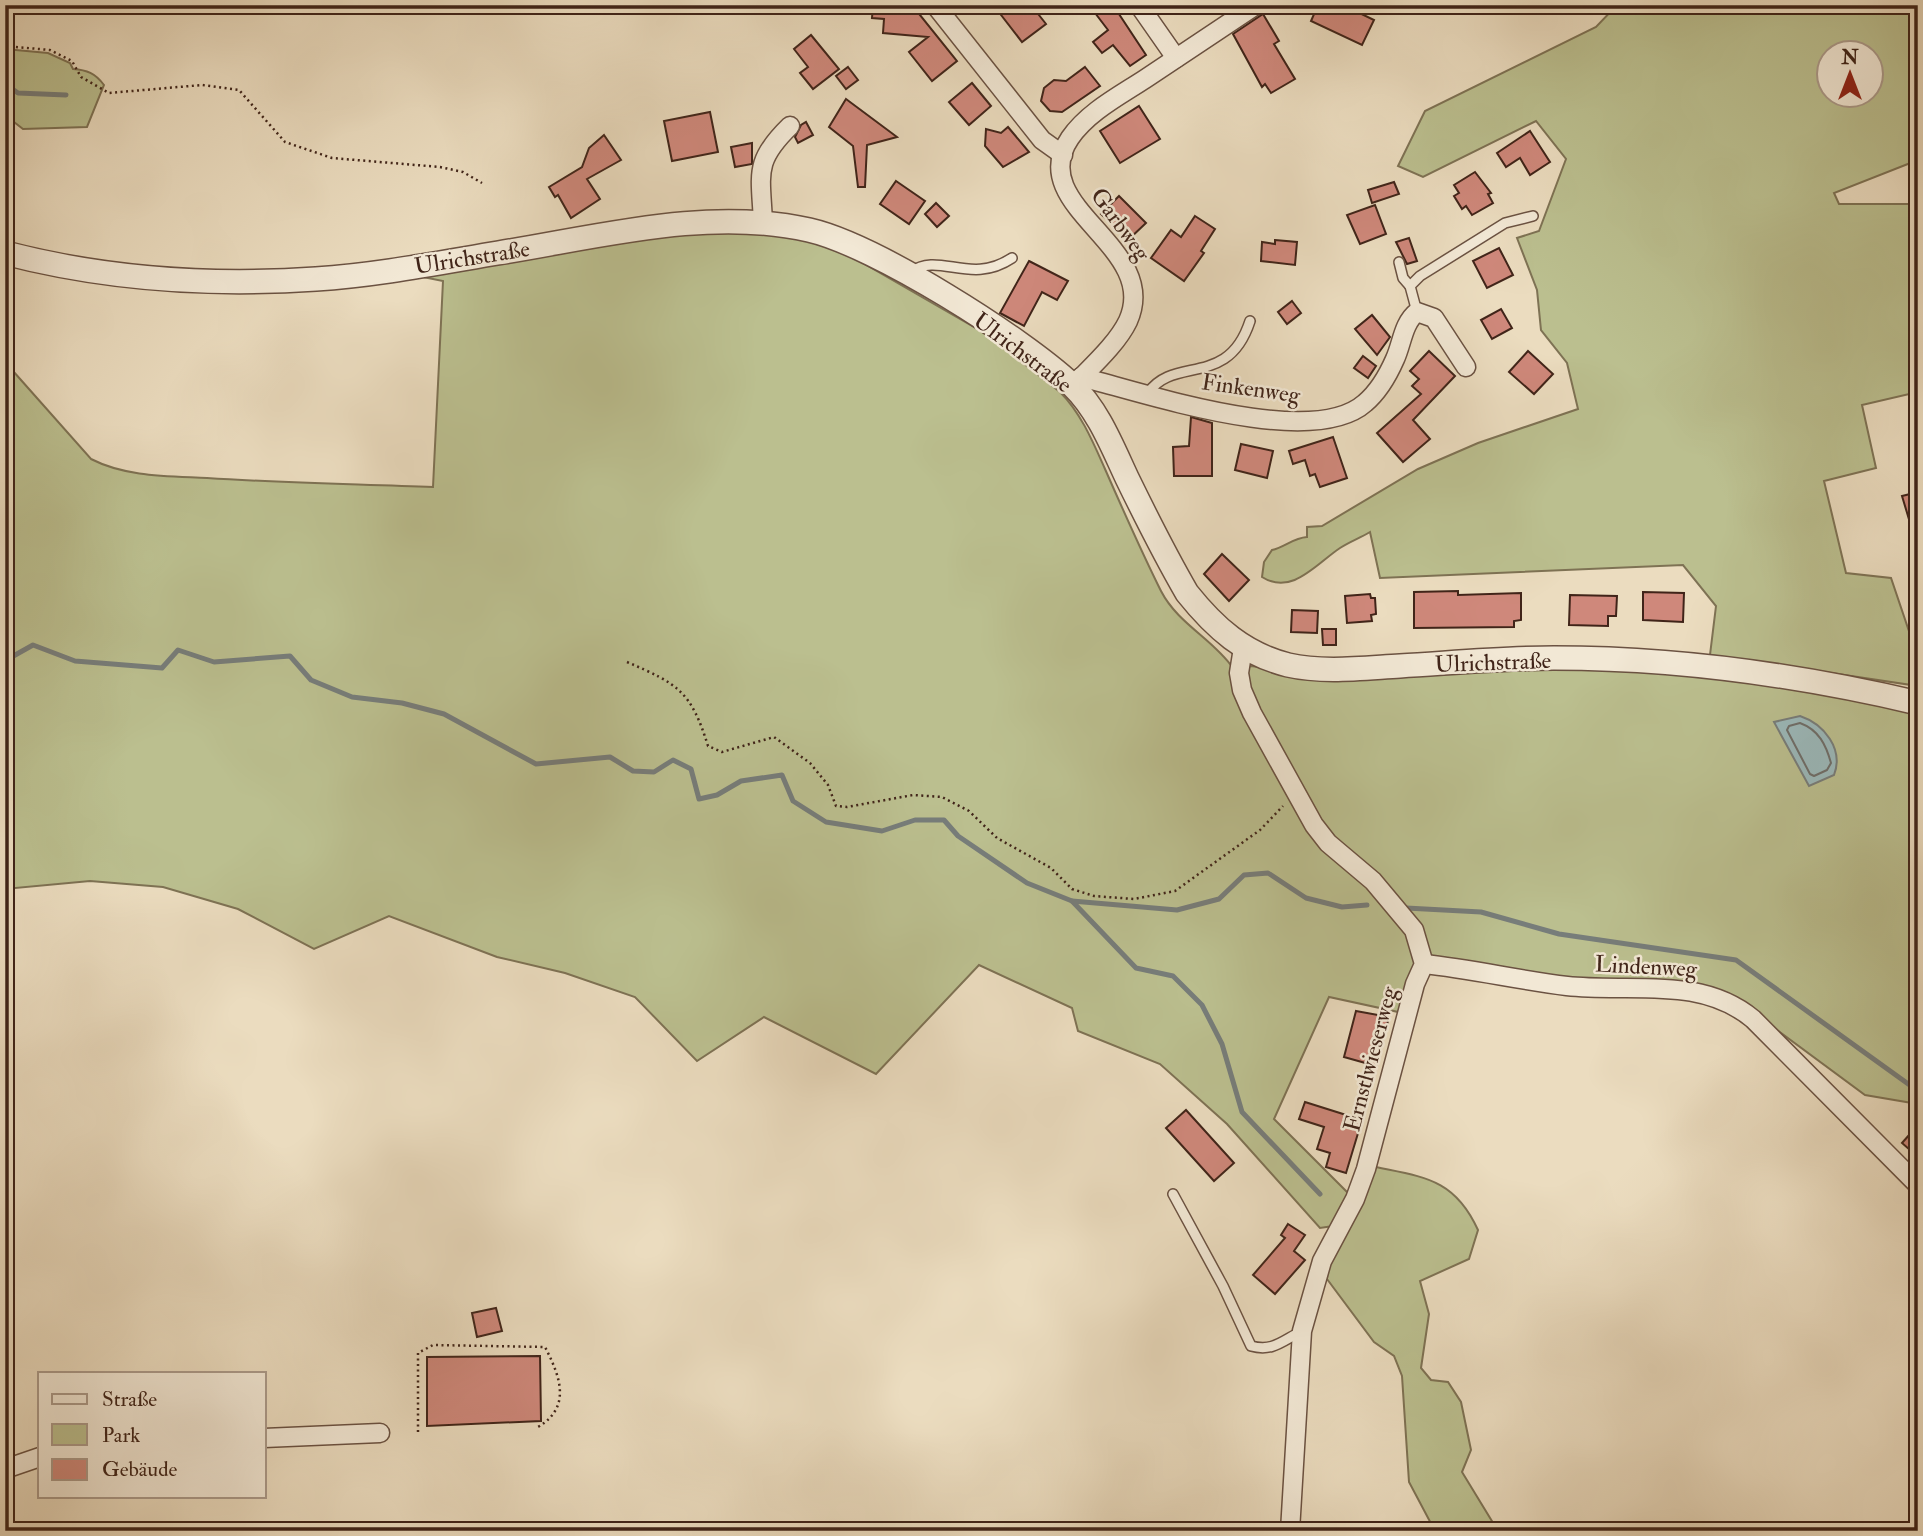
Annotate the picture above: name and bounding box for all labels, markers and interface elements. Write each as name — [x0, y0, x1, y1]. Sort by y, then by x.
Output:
north arrow — [1814, 38, 1884, 108]
text: N — [1840, 46, 1859, 70]
street label: Garbweg — [1084, 182, 1157, 267]
street label: Ulrichstraße — [412, 234, 532, 281]
street label: Ulrichstraße — [967, 306, 1078, 399]
street label: Finkenweg — [1200, 367, 1303, 410]
street label: Ulrichstraße — [1434, 646, 1552, 679]
street label: Lindenweg — [1594, 949, 1698, 984]
street label: Ernstlwieserweg — [1337, 983, 1404, 1135]
legend — [38, 1372, 266, 1498]
text: Straße — [102, 1386, 157, 1413]
text: Park — [102, 1422, 140, 1449]
text: Gebäude — [102, 1456, 178, 1483]

